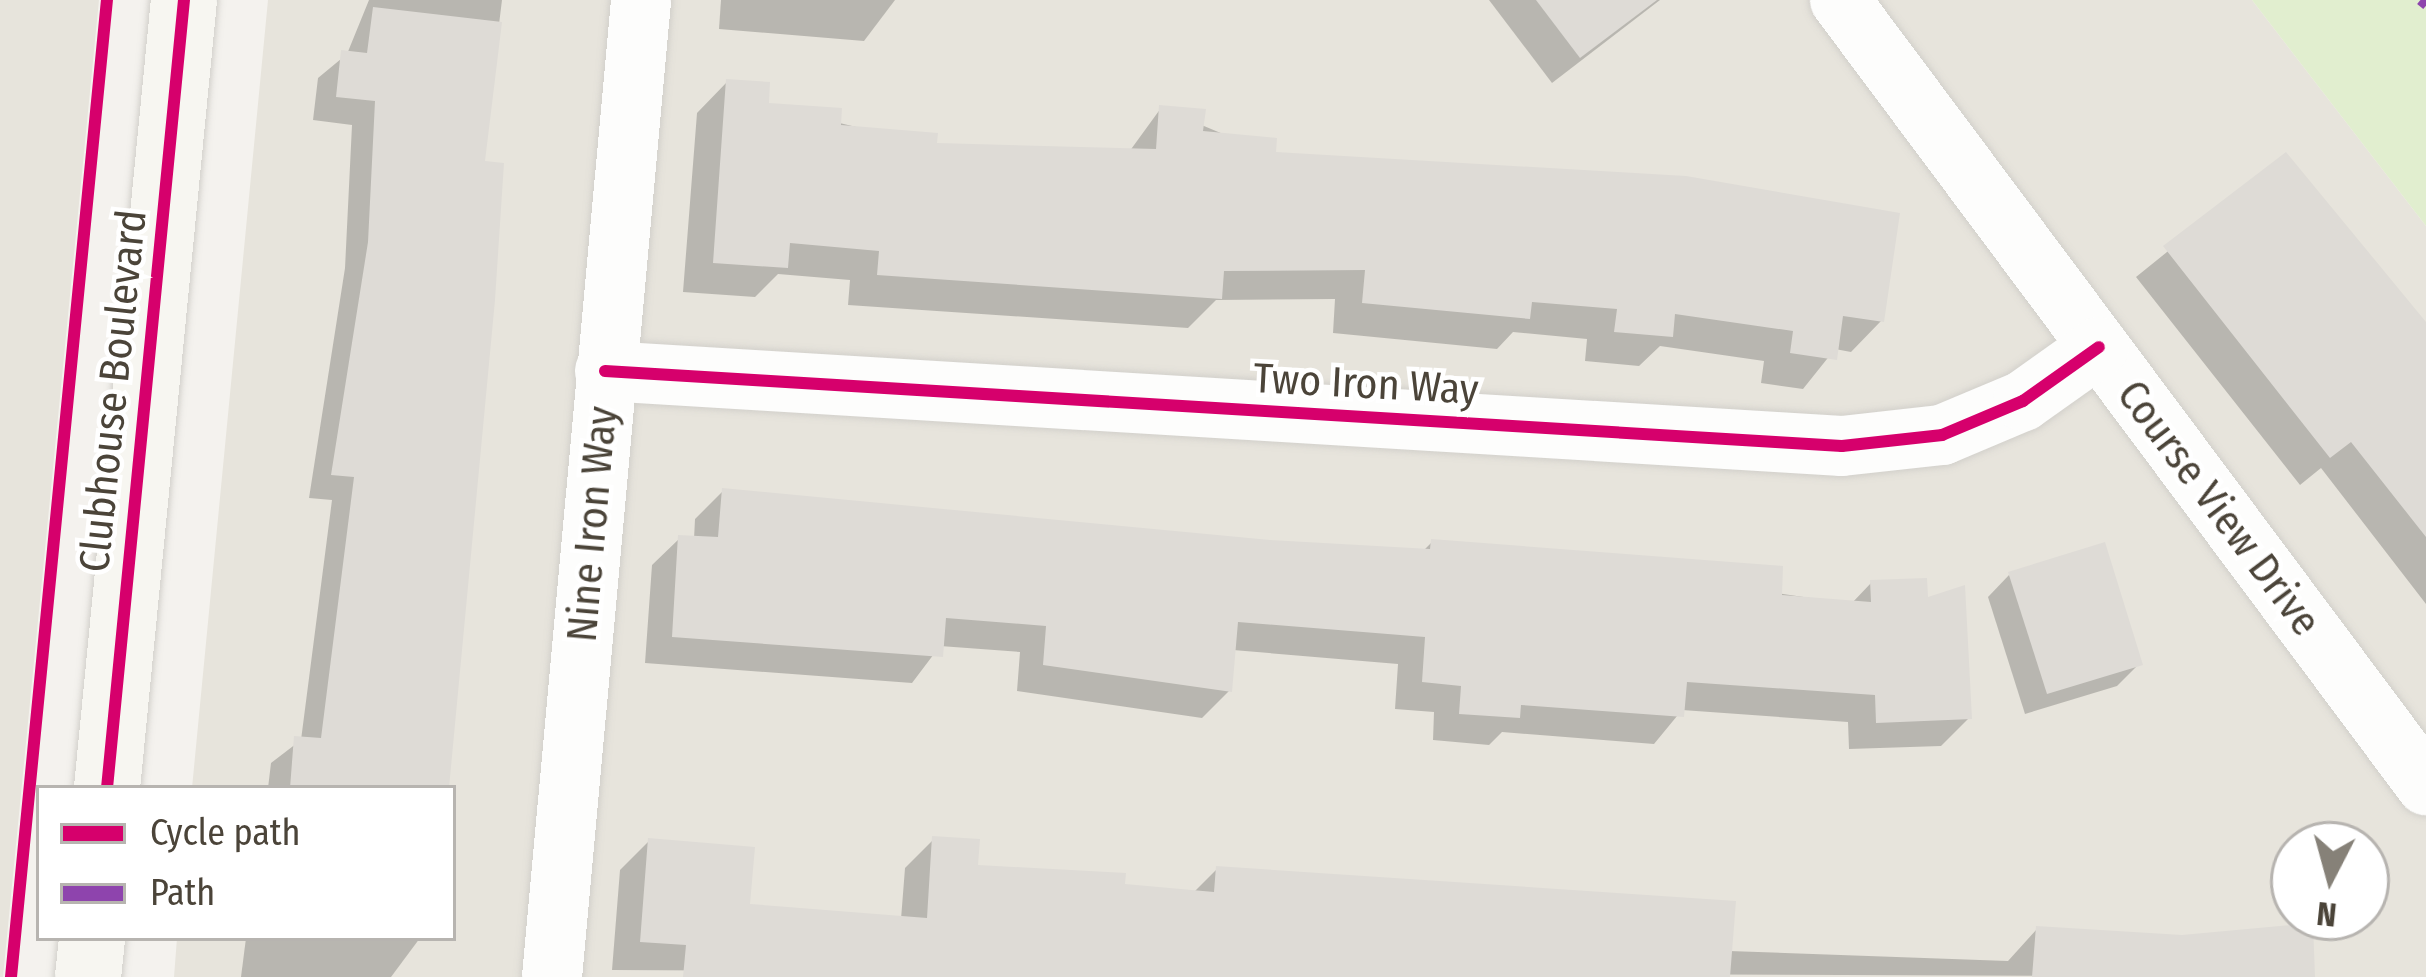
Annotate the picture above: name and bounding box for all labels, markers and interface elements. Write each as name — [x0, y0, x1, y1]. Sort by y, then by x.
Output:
street label: Clubhouse Boulevard — [69, 207, 157, 575]
street label: Two Iron Way — [1252, 353, 1480, 415]
street label: Course View Drive — [2107, 371, 2331, 645]
street label: Nine Iron Way — [557, 404, 627, 644]
legend — [36, 785, 456, 941]
text: Cycle path — [150, 811, 301, 855]
north arrow — [2270, 821, 2390, 941]
text: Path — [150, 871, 215, 915]
text: N — [2315, 893, 2338, 935]

